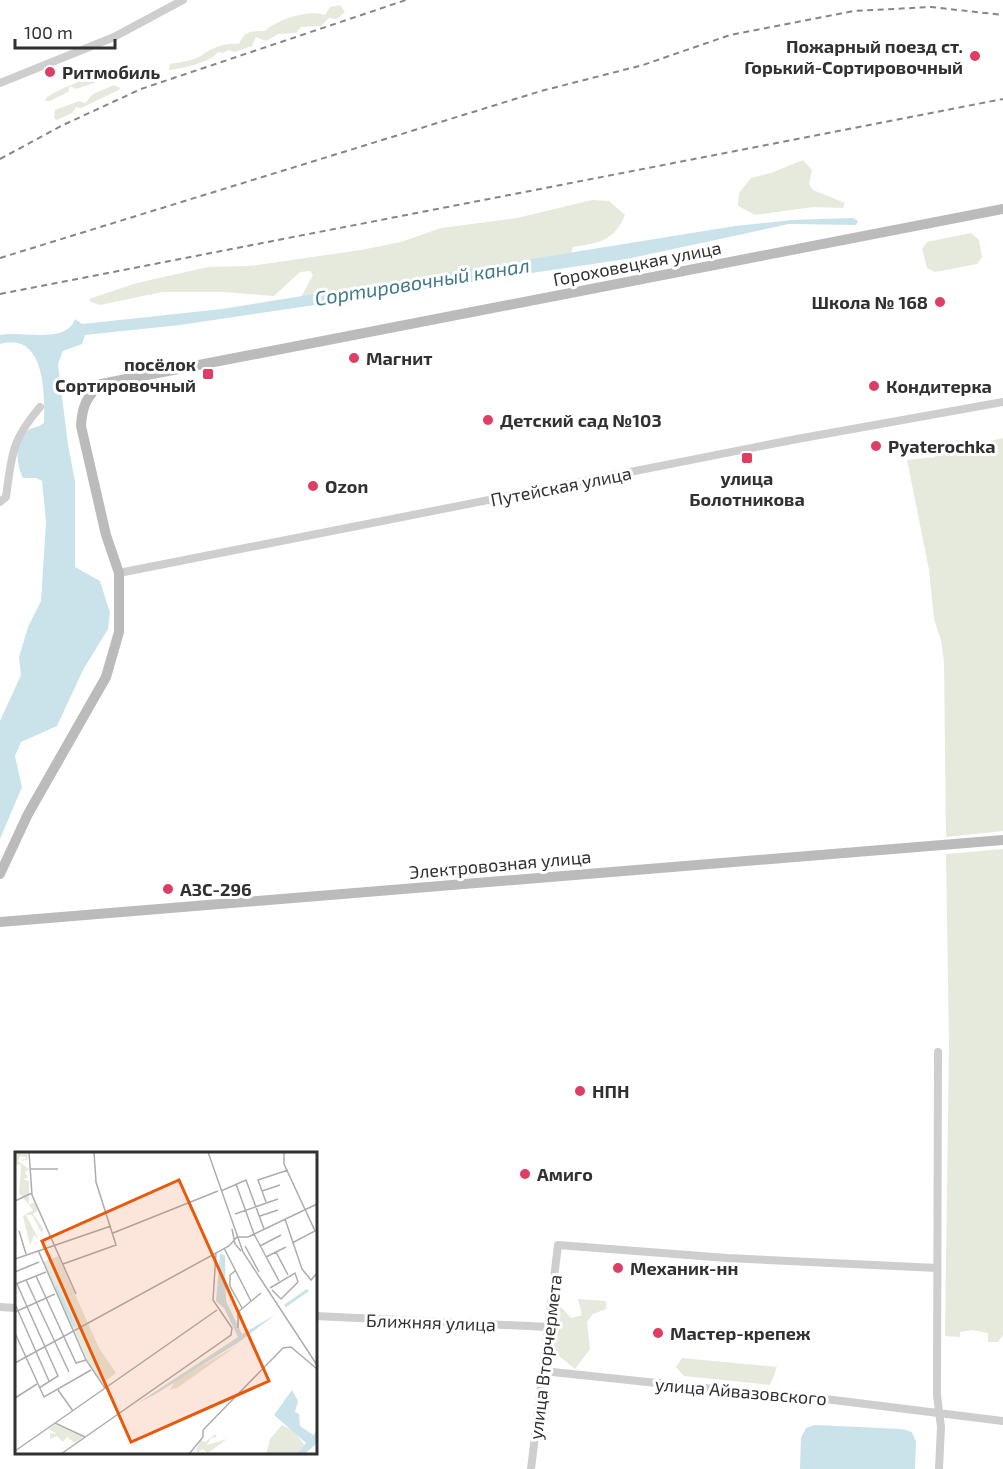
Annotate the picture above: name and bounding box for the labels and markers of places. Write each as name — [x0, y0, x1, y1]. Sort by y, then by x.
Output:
place label: Пожарный поезд ст. Горький-Сортировочный — [744, 35, 963, 78]
marker: Пожарный поезд ст. Горький-Сортировочный — [968, 49, 982, 63]
place label: Ритмобиль — [62, 61, 160, 83]
marker: Ритмобиль — [43, 65, 57, 79]
place label: Школа № 168 — [812, 291, 928, 313]
marker: Школа № 168 — [933, 295, 947, 309]
place label: Магнит — [366, 347, 432, 369]
marker: Магнит — [347, 351, 361, 365]
place label: посёлок Сортировочный — [55, 353, 196, 396]
marker: посёлок Сортировочный — [201, 367, 215, 381]
place label: Кондитерка — [886, 375, 992, 397]
marker: Кондитерка — [867, 379, 881, 393]
place label: Детский сад №103 — [500, 409, 662, 431]
marker: Детский сад №103 — [481, 413, 495, 427]
place label: Pyaterochka — [888, 435, 996, 457]
marker: Pyaterochka — [869, 439, 883, 453]
marker: улица Болотникова — [740, 451, 754, 465]
place label: улица Болотникова — [689, 467, 805, 510]
place label: Ozon — [325, 475, 368, 497]
marker: Ozon — [306, 479, 320, 493]
place label: АЗС-296 — [180, 878, 252, 900]
marker: АЗС-296 — [161, 882, 175, 896]
place label: НПН — [592, 1080, 630, 1102]
marker: НПН — [573, 1084, 587, 1098]
place label: Амиго — [537, 1163, 593, 1185]
marker: Амиго — [518, 1167, 532, 1181]
place label: Механик-нн — [630, 1257, 738, 1279]
marker: Механик-нн — [611, 1261, 625, 1275]
place label: Мастер-крепеж — [670, 1322, 811, 1344]
marker: Мастер-крепеж — [651, 1326, 665, 1340]

